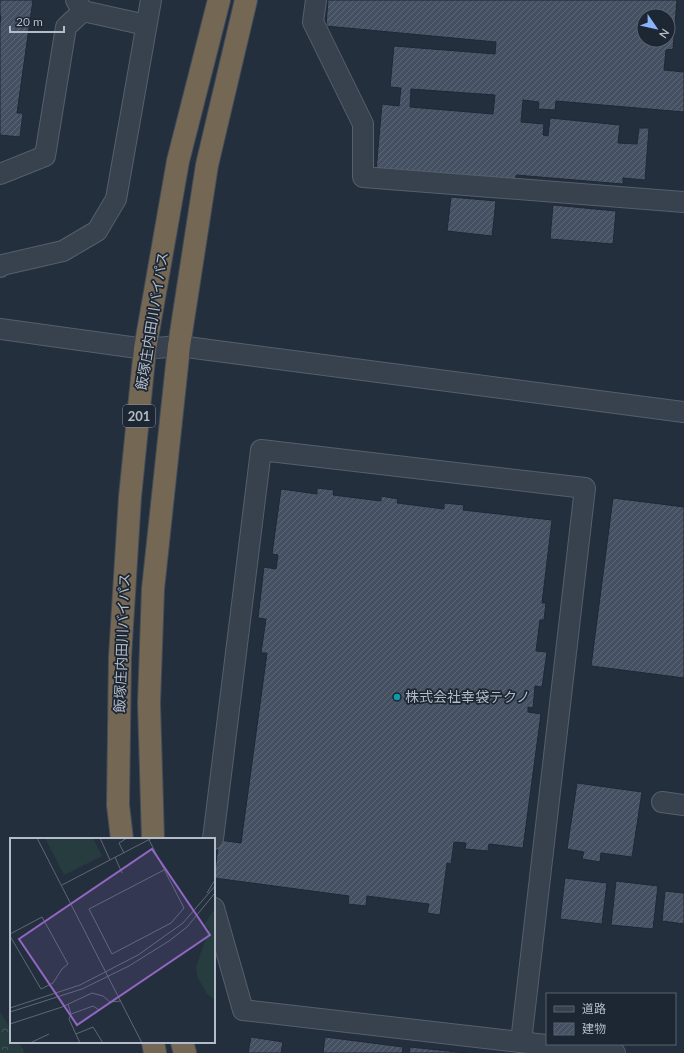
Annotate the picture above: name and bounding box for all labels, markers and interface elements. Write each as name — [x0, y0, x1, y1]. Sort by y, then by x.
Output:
scale bar — [10, 8, 64, 34]
north arrow — [636, 8, 676, 48]
text: 20 m — [16, 14, 43, 29]
text: N — [657, 27, 672, 41]
street label: 飯塚庄内田川バイパス — [132, 251, 171, 391]
road number: 201 — [123, 405, 155, 427]
street label: 飯塚庄内田川バイパス — [111, 573, 132, 713]
place label: 株式会社幸袋テクノ — [405, 688, 530, 705]
marker: 株式会社幸袋テクノ — [392, 692, 402, 702]
inset map — [10, 838, 215, 1043]
legend — [546, 993, 676, 1045]
text: 道路 — [582, 1001, 606, 1016]
text: 建物 — [582, 1021, 606, 1036]

